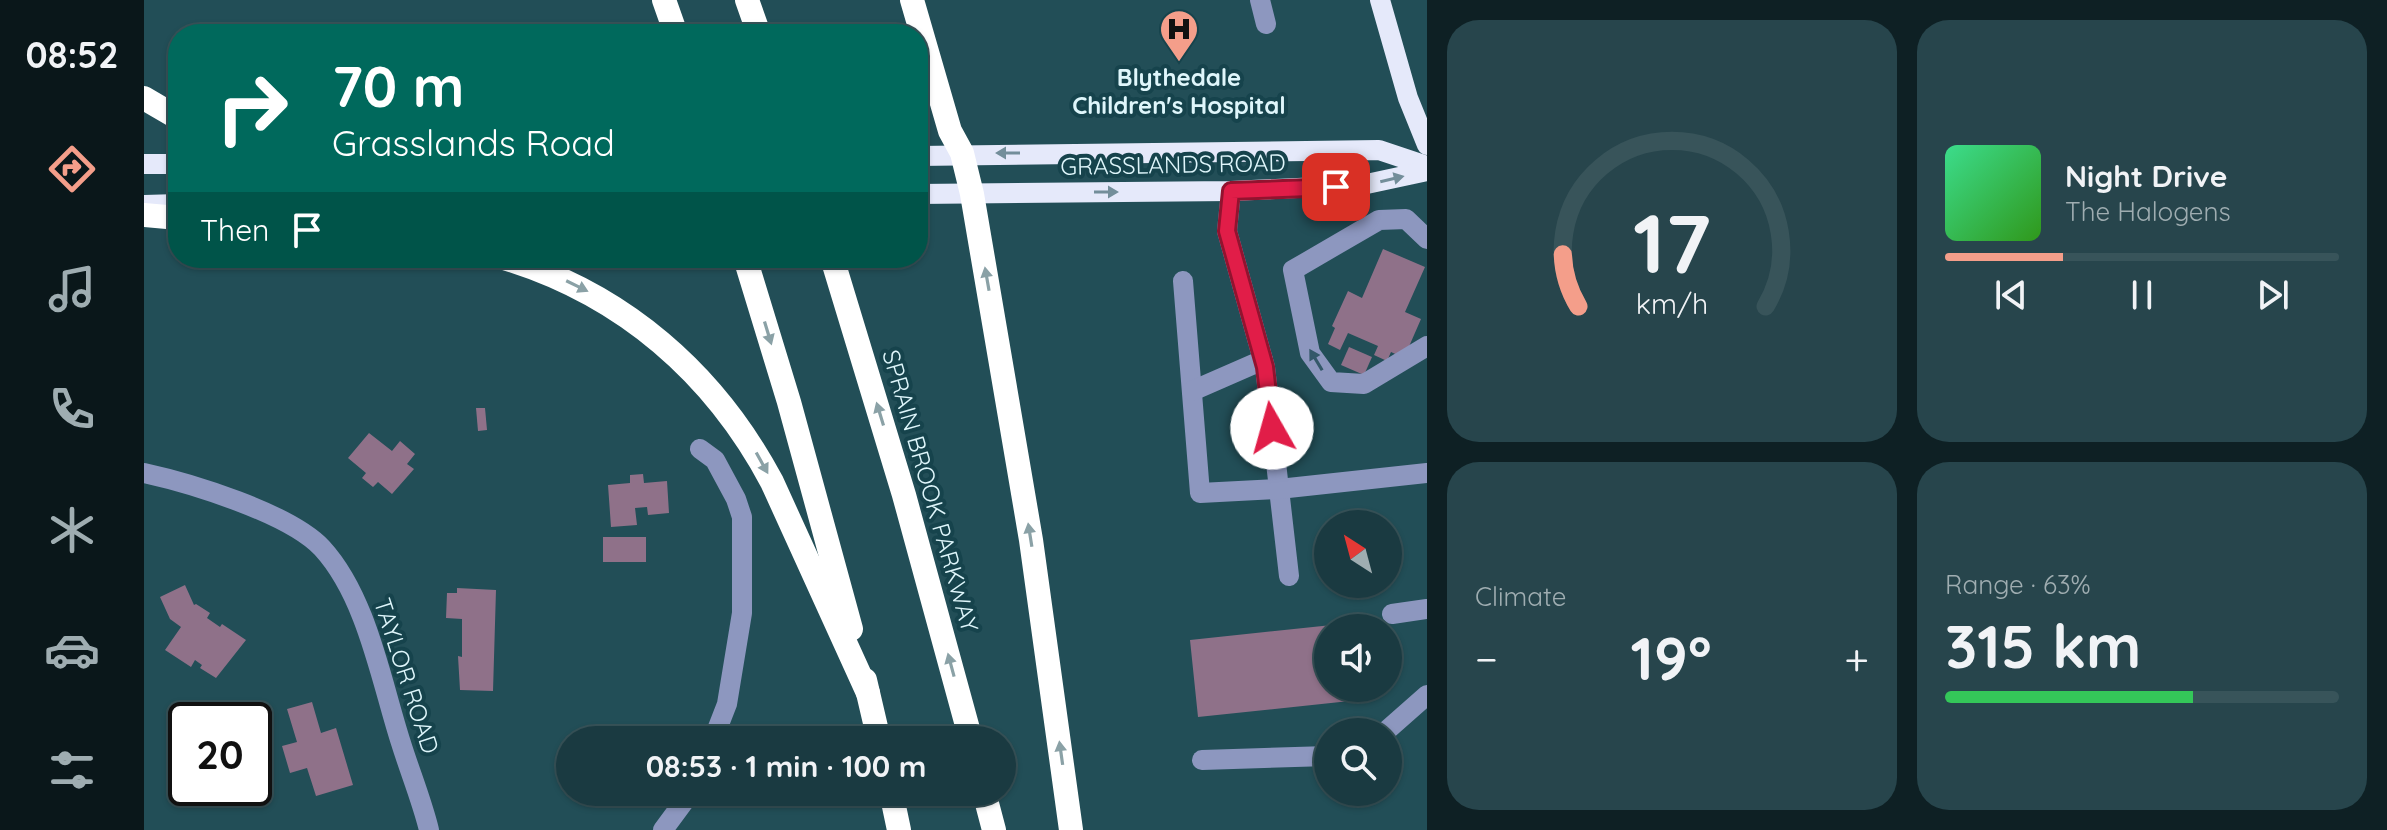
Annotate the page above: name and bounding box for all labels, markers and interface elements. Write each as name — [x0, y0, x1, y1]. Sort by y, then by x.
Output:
hospital icon: Blythedale Children's Hospital — [1158, 8, 1200, 63]
text: 08:52 — [26, 32, 118, 77]
text: 70 m — [332, 51, 464, 121]
icon: right — [200, 56, 304, 160]
place label: Blythedale Children's Hospital — [1072, 62, 1286, 120]
text: Grasslands Road — [332, 120, 615, 165]
icon: directions — [44, 141, 100, 197]
one-way arrow — [995, 147, 1020, 159]
street label: GRASSLANDS ROAD — [1060, 147, 1286, 181]
pin — [1302, 153, 1370, 221]
text: Night Drive — [2065, 157, 2227, 195]
icon: arrive — [1314, 165, 1358, 209]
one-way arrow — [1380, 172, 1405, 185]
one-way arrow — [1094, 186, 1119, 198]
text: 17 — [1633, 189, 1711, 293]
text: The Halogens — [2065, 195, 2231, 228]
icon: arrive — [285, 208, 329, 252]
text: Then — [200, 211, 269, 249]
icon: music — [44, 261, 100, 317]
one-way arrow — [980, 266, 992, 291]
icon: previous — [1989, 273, 2033, 317]
icon: pause — [2120, 273, 2164, 317]
icon: next — [2251, 273, 2295, 317]
one-way arrow — [565, 279, 589, 293]
text: km/h — [1636, 285, 1708, 321]
one-way arrow — [762, 321, 775, 345]
street label: SPRAIN BROOK PARKWAY — [876, 346, 986, 635]
one-way arrow — [1310, 349, 1324, 371]
icon: phone — [44, 381, 100, 437]
position arrow — [1230, 386, 1314, 470]
one-way arrow — [873, 402, 886, 426]
one-way arrow — [755, 452, 768, 475]
icon: climate — [44, 502, 100, 558]
north arrow — [1314, 510, 1402, 598]
map controls — [1314, 510, 1402, 806]
one-way arrow — [1024, 522, 1036, 547]
text: Range · 63% — [1945, 568, 2091, 601]
text: Climate — [1475, 580, 1566, 613]
street label: TAYLOR ROAD — [368, 594, 446, 757]
text: 315 km — [1945, 608, 2141, 683]
button: sound — [1314, 614, 1402, 702]
text: 19° — [1631, 620, 1712, 695]
icon: car — [44, 622, 100, 678]
text: − — [1475, 631, 1498, 686]
text: + — [1844, 631, 1869, 686]
one-way arrow — [944, 652, 956, 677]
speed limit sign: 20 — [168, 702, 272, 806]
button: search — [1314, 718, 1402, 806]
one-way arrow — [1054, 740, 1067, 765]
icon: filters — [44, 742, 100, 798]
text: 08:53 · 1 min · 100 m — [646, 747, 926, 785]

